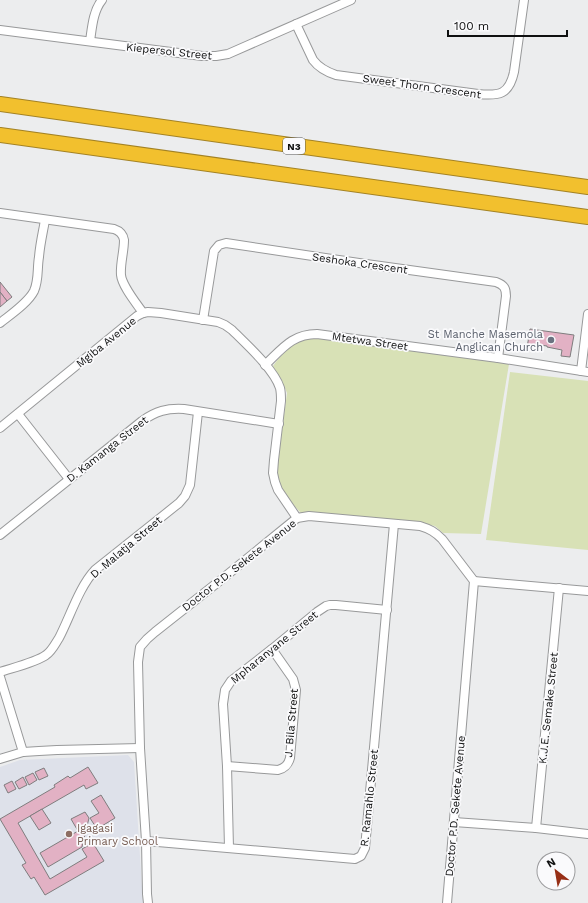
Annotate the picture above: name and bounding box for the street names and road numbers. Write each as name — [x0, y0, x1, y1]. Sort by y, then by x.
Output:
street label: Kiepersol Street — [125, 41, 213, 63]
street label: Sweet Thorn Crescent — [362, 72, 482, 101]
road number: N3 — [283, 138, 305, 154]
street label: Seshoka Crescent — [311, 250, 409, 277]
street label: Mgiba Avenue — [74, 314, 139, 370]
street label: Mtetwa Street — [331, 330, 409, 353]
street label: D. Kamanga Street — [64, 413, 151, 485]
street label: D. Malatja Street — [88, 513, 165, 581]
street label: Doctor P.D. Sekete Avenue — [180, 517, 299, 614]
street label: Mpharanyane Street — [228, 608, 321, 687]
street label: K.J.E. Semake Street — [536, 651, 561, 764]
street label: J. Bila Street — [282, 688, 301, 758]
street label: Doctor P.D. Sekete Avenue — [443, 735, 468, 877]
street label: R. Ramahlo Street — [358, 748, 381, 847]

